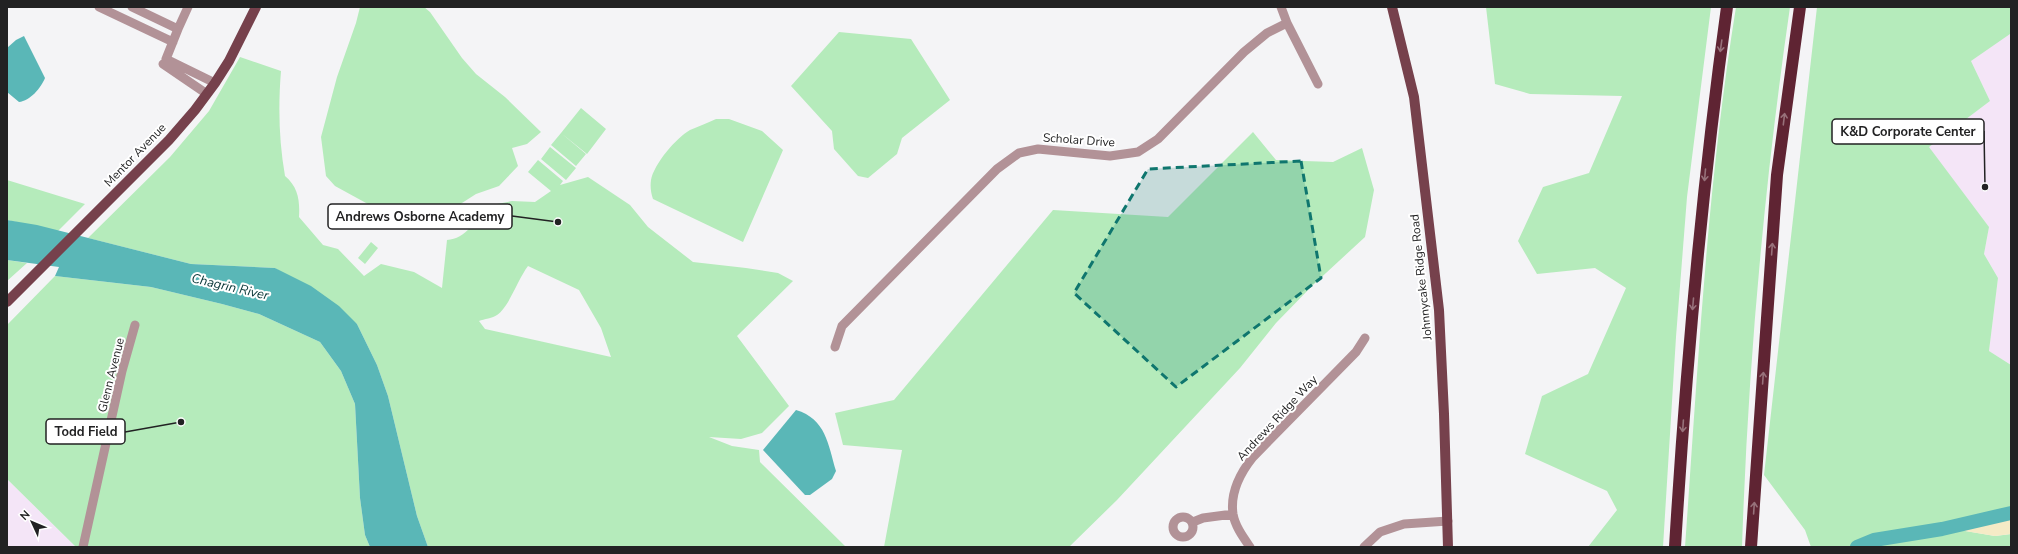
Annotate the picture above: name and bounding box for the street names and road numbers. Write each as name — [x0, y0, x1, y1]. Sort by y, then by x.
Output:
street label: Mentor Avenue — [101, 120, 169, 190]
street label: Scholar Drive — [1042, 130, 1116, 150]
street label: Johnnycake Ridge Road — [1406, 213, 1436, 342]
street label: Glenn Avenue — [94, 336, 128, 414]
street label: Andrews Ridge Way — [1233, 371, 1321, 464]

